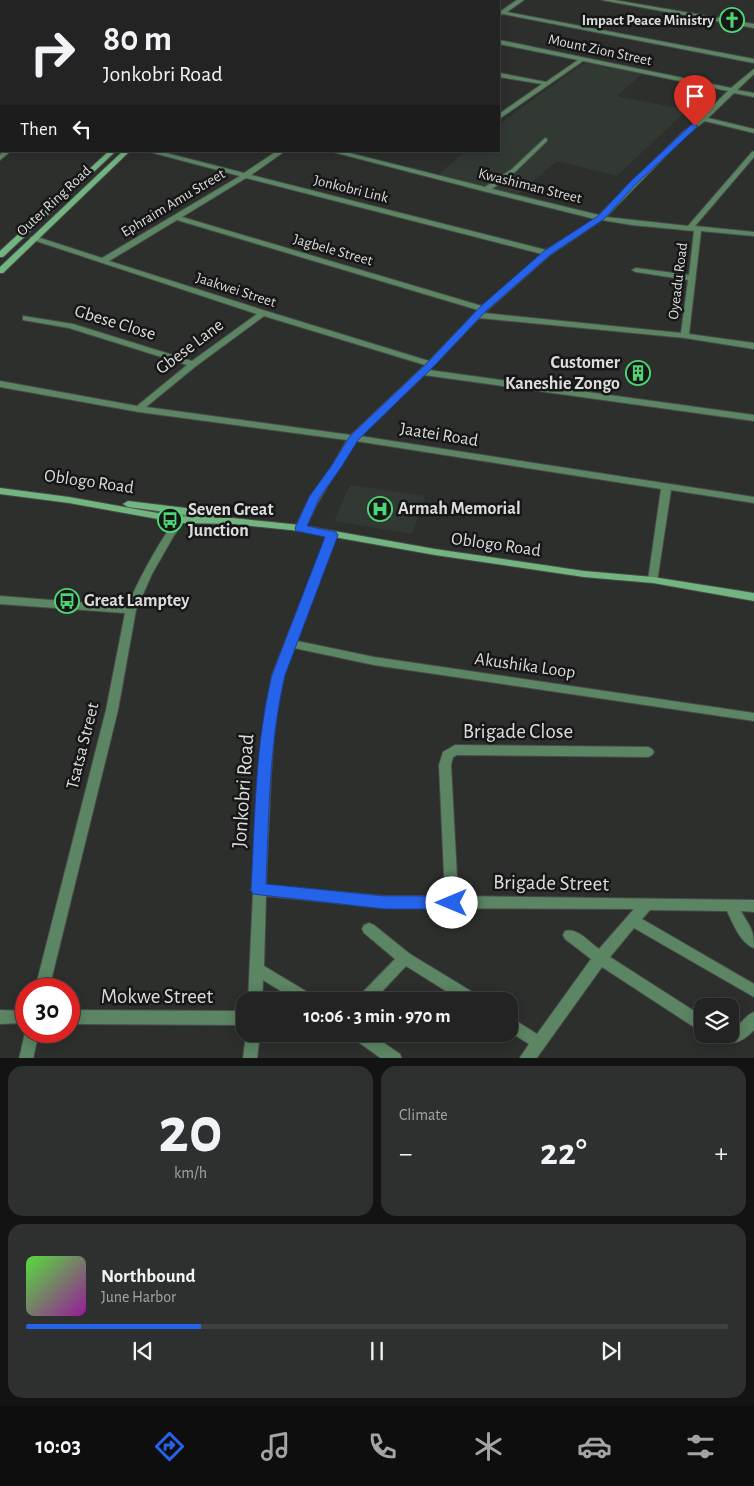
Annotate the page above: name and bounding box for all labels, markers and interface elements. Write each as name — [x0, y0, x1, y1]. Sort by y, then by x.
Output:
church icon: Impact Peace Ministry — [719, 7, 745, 33]
place label: Impact Peace Ministry — [582, 13, 714, 28]
icon: right — [20, 20, 85, 85]
text: 80 m — [103, 22, 172, 57]
street label: Mount Zion Street — [547, 32, 653, 68]
text: Jonkobri Road — [103, 63, 223, 85]
pin — [674, 75, 716, 126]
icon: arrive — [681, 82, 709, 110]
icon: left — [68, 115, 96, 143]
text: Then — [20, 120, 58, 139]
street label: Outer Ring Road — [14, 163, 94, 239]
street label: Ephraim Amu Street — [118, 166, 228, 240]
street label: Kwashiman Street — [477, 166, 583, 206]
street label: Jonkobri Link — [312, 173, 390, 206]
street label: Jagbele Street — [292, 232, 374, 269]
street label: Oyeadu Road — [666, 242, 690, 320]
street label: Jaakwei Street — [194, 270, 278, 310]
street label: Gbese Close — [72, 302, 158, 344]
street label: Gbese Lane — [153, 316, 227, 378]
place label: Customer Kaneshie Zongo — [505, 354, 621, 393]
building icon: Customer Kaneshie Zongo — [625, 360, 651, 386]
street label: Jaatei Road — [399, 420, 479, 450]
street label: Oblogo Road — [43, 467, 135, 497]
hospital icon: Armah Memorial — [367, 496, 393, 522]
place label: Armah Memorial — [398, 500, 521, 518]
place label: Seven Great Junction — [188, 501, 274, 540]
bus stop icon: Seven Great Junction — [157, 507, 183, 533]
street label: Oblogo Road — [450, 530, 542, 560]
bus stop icon: Great Lamptey — [54, 588, 80, 614]
place label: Great Lamptey — [84, 592, 190, 610]
street label: Akushika Loop — [474, 650, 576, 682]
street label: Tsatsa Street — [64, 701, 103, 791]
street label: Brigade Close — [463, 721, 573, 742]
street label: Jonkobri Road — [229, 733, 257, 849]
street label: Brigade Street — [493, 871, 609, 895]
position arrow — [425, 876, 477, 928]
speed limit sign: 30 — [15, 978, 80, 1043]
street label: Mokwe Street — [101, 986, 214, 1007]
map controls — [694, 998, 739, 1043]
button: layers — [694, 998, 739, 1043]
text: 10:06 · 3 min · 970 m — [303, 1007, 451, 1026]
text: 20 — [158, 1099, 223, 1164]
text: Climate — [399, 1107, 448, 1123]
text: 22° — [540, 1134, 587, 1172]
text: − — [399, 1140, 412, 1168]
text: + — [715, 1140, 728, 1168]
text: km/h — [174, 1165, 207, 1181]
text: Northbound — [101, 1267, 196, 1286]
text: June Harbor — [101, 1289, 176, 1305]
icon: previous — [129, 1337, 157, 1365]
icon: pause — [363, 1337, 391, 1365]
icon: next — [597, 1337, 625, 1365]
icon: directions — [152, 1429, 187, 1464]
icon: music — [258, 1429, 293, 1464]
icon: phone — [365, 1429, 400, 1464]
icon: climate — [471, 1429, 506, 1464]
icon: car — [577, 1429, 612, 1464]
icon: filters — [683, 1429, 718, 1464]
text: 10:03 — [36, 1435, 81, 1457]

